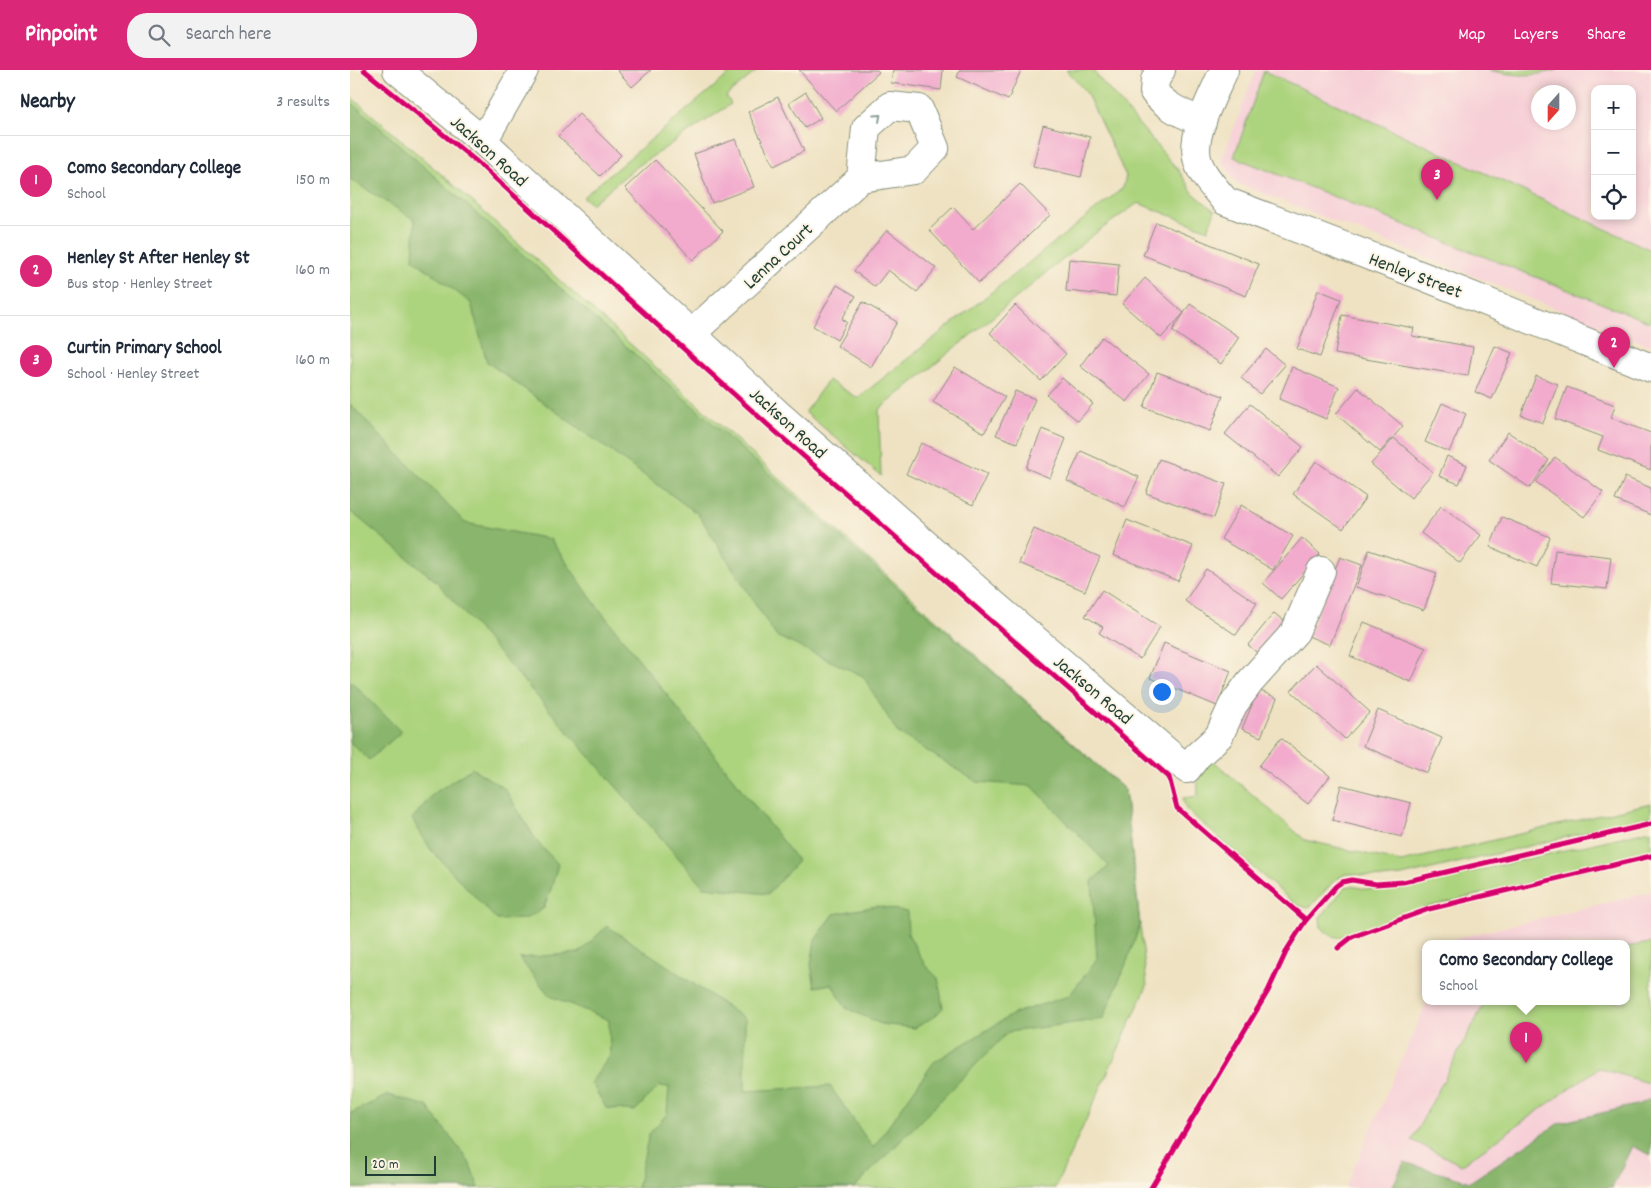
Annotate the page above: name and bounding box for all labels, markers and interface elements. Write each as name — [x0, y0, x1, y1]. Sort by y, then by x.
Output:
search box — [127, 13, 477, 58]
text: Pinpoint — [25, 18, 97, 52]
icon: search — [145, 21, 173, 49]
text: Search here — [185, 22, 271, 49]
text: Map — [1458, 23, 1485, 48]
text: Layers — [1513, 23, 1559, 48]
text: Share — [1587, 23, 1626, 48]
north arrow — [1531, 85, 1576, 130]
map controls — [1591, 85, 1636, 220]
button: + — [1591, 85, 1636, 130]
text: Nearby — [20, 88, 75, 118]
text: 3 results — [276, 91, 330, 114]
street label: Jackson Road — [443, 110, 533, 195]
one-way arrow — [872, 114, 881, 123]
button: − — [1591, 130, 1636, 175]
text: Como Secondary College — [67, 156, 241, 183]
pin: 3 — [1421, 159, 1453, 200]
text: 1 — [34, 169, 38, 192]
text: 150 m — [296, 169, 330, 192]
button: locate — [1591, 175, 1636, 220]
text: School — [67, 183, 106, 206]
street label: Lenna Court — [738, 218, 820, 297]
text: Henley St After Henley St — [67, 246, 250, 273]
street label: Henley Street — [1364, 247, 1465, 307]
text: 2 — [33, 259, 40, 282]
text: 160 m — [295, 259, 330, 282]
text: Bus stop · Henley Street — [67, 273, 213, 296]
pin: 2 — [1598, 327, 1630, 368]
text: Curtin Primary School — [67, 336, 222, 363]
text: 3 — [32, 349, 40, 372]
text: 160 m — [295, 349, 330, 372]
text: School · Henley Street — [67, 363, 199, 386]
street label: Jackson Road — [742, 382, 832, 467]
street label: Jackson Road — [1046, 650, 1137, 733]
your location — [1149, 679, 1175, 705]
popup — [1422, 940, 1630, 1005]
text: Como Secondary College — [1439, 948, 1613, 975]
text: School — [1439, 975, 1478, 998]
pin: 1 — [1510, 1022, 1542, 1063]
scale bar — [365, 1153, 436, 1176]
text: 20 m — [372, 1155, 399, 1175]

